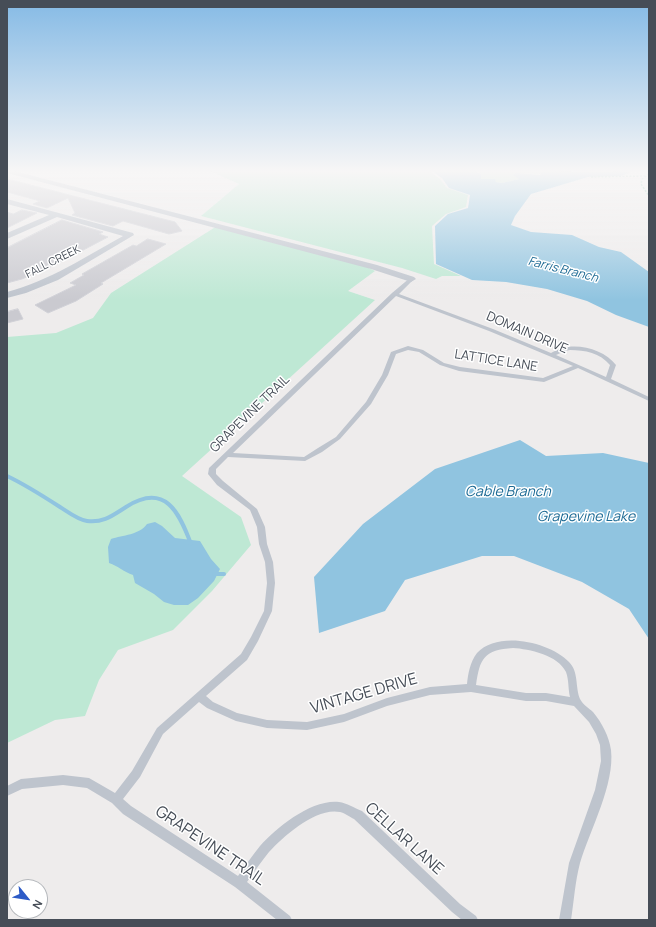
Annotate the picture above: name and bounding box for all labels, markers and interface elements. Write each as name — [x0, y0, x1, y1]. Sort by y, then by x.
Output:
street label: FALL CREEK — [23, 243, 83, 281]
water label: Farris Branch — [527, 254, 599, 286]
street label: DOMAIN DRIVE — [484, 309, 570, 357]
street label: LATTICE LANE — [453, 347, 539, 375]
street label: GRAPEVINE TRAIL — [207, 372, 293, 456]
water label: Cable Branch — [465, 484, 551, 500]
water label: Grapevine Lake — [537, 509, 635, 525]
street label: VINTAGE DRIVE — [308, 670, 420, 718]
street label: CELLAR LANE — [361, 799, 447, 879]
street label: GRAPEVINE TRAIL — [151, 802, 269, 890]
north arrow — [8, 879, 48, 919]
text: N — [29, 898, 46, 912]

